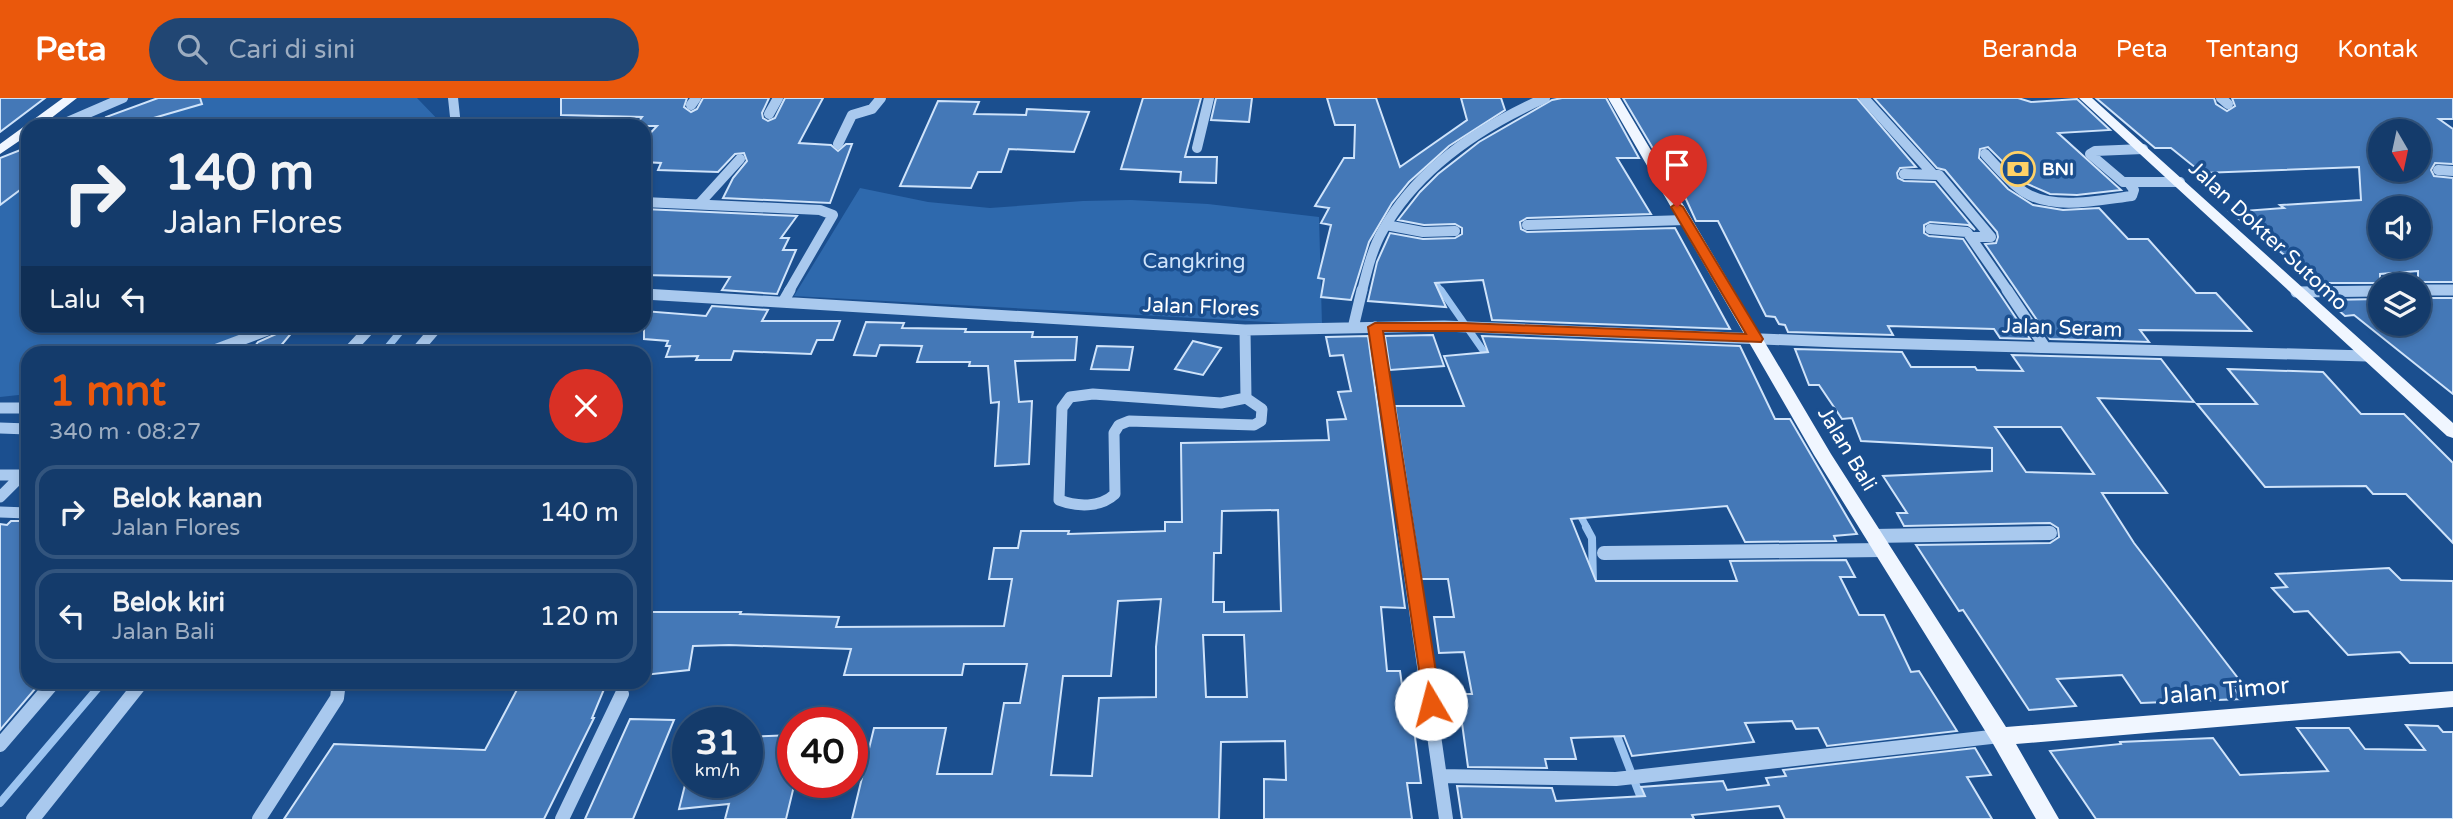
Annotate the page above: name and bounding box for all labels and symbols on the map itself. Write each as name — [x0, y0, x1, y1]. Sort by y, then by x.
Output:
north arrow — [2368, 119, 2431, 182]
pin — [1647, 135, 1707, 207]
bank icon: BNI — [1999, 150, 2037, 188]
street label: Jalan Dokter Sutomo — [2183, 156, 2353, 316]
place label: BNI — [2042, 158, 2074, 180]
park label: Cangkring — [1142, 249, 1246, 274]
street label: Jalan Flores — [1142, 292, 1260, 322]
street label: Jalan Seram — [2001, 313, 2123, 343]
street label: Jalan Bali — [1812, 402, 1882, 496]
position arrow — [1394, 667, 1468, 741]
street label: Jalan Timor — [2157, 671, 2291, 711]
speed limit sign: 40 — [777, 707, 868, 798]

